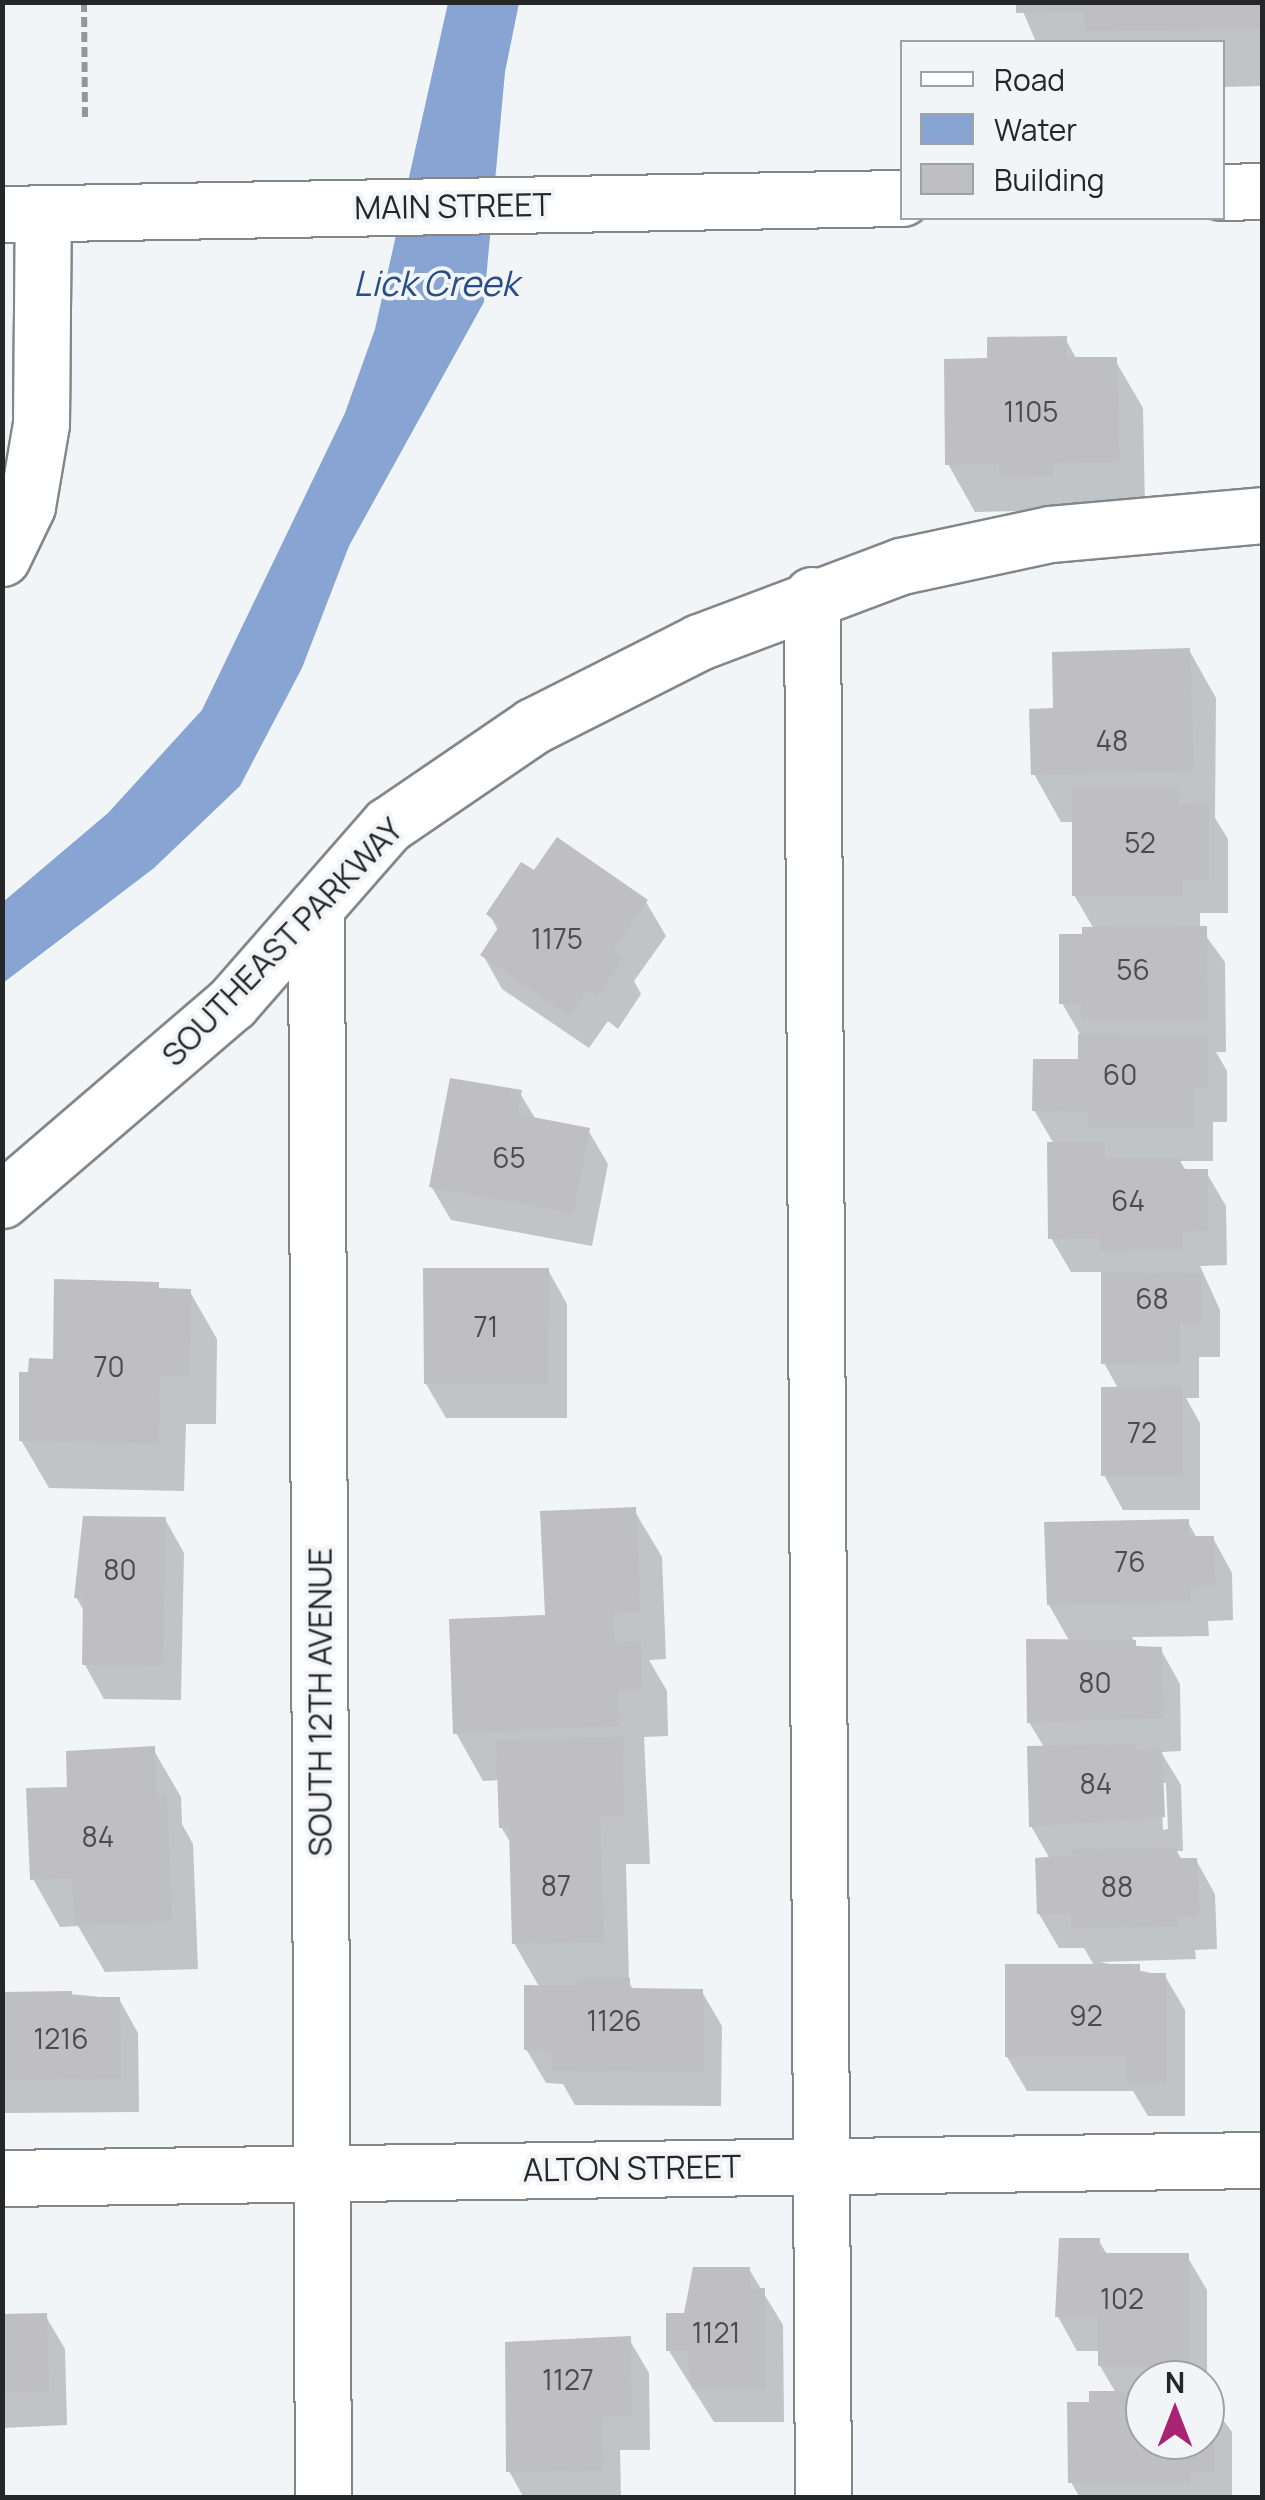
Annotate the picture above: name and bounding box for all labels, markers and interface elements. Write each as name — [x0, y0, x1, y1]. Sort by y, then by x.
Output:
legend — [900, 40, 1225, 220]
text: Road — [994, 59, 1065, 100]
text: Water — [994, 109, 1077, 150]
text: Building — [994, 159, 1105, 200]
street label: MAIN STREET — [354, 185, 552, 227]
water label: Lick Creek — [353, 262, 519, 304]
house number: 1105 — [1003, 394, 1059, 428]
house number: 48 — [1096, 723, 1128, 757]
street label: SOUTHEAST PARKWAY — [153, 810, 411, 1074]
house number: 52 — [1124, 825, 1156, 859]
house number: 1175 — [531, 921, 583, 955]
house number: 56 — [1116, 952, 1150, 986]
house number: 60 — [1103, 1057, 1137, 1091]
house number: 65 — [492, 1140, 526, 1174]
house number: 64 — [1111, 1183, 1145, 1217]
house number: 68 — [1135, 1281, 1169, 1315]
house number: 71 — [474, 1309, 498, 1343]
house number: 70 — [93, 1349, 125, 1383]
house number: 72 — [1127, 1415, 1157, 1449]
house number: 76 — [1114, 1544, 1146, 1578]
street label: SOUTH 12TH AVENUE — [301, 1547, 339, 1857]
house number: 80 — [103, 1552, 137, 1586]
house number: 80 — [1078, 1665, 1112, 1699]
house number: 84 — [1080, 1766, 1112, 1800]
house number: 84 — [82, 1819, 114, 1853]
house number: 87 — [541, 1868, 571, 1902]
house number: 88 — [1101, 1869, 1133, 1903]
house number: 92 — [1069, 1998, 1103, 2032]
house number: 1126 — [586, 2003, 642, 2037]
house number: 1216 — [33, 2021, 89, 2055]
street label: ALTON STREET — [522, 2147, 742, 2189]
house number: 102 — [1100, 2281, 1144, 2315]
house number: 1121 — [692, 2315, 740, 2349]
north arrow — [1125, 2360, 1225, 2460]
house number: 1127 — [542, 2362, 594, 2396]
text: N — [1165, 2363, 1185, 2401]

